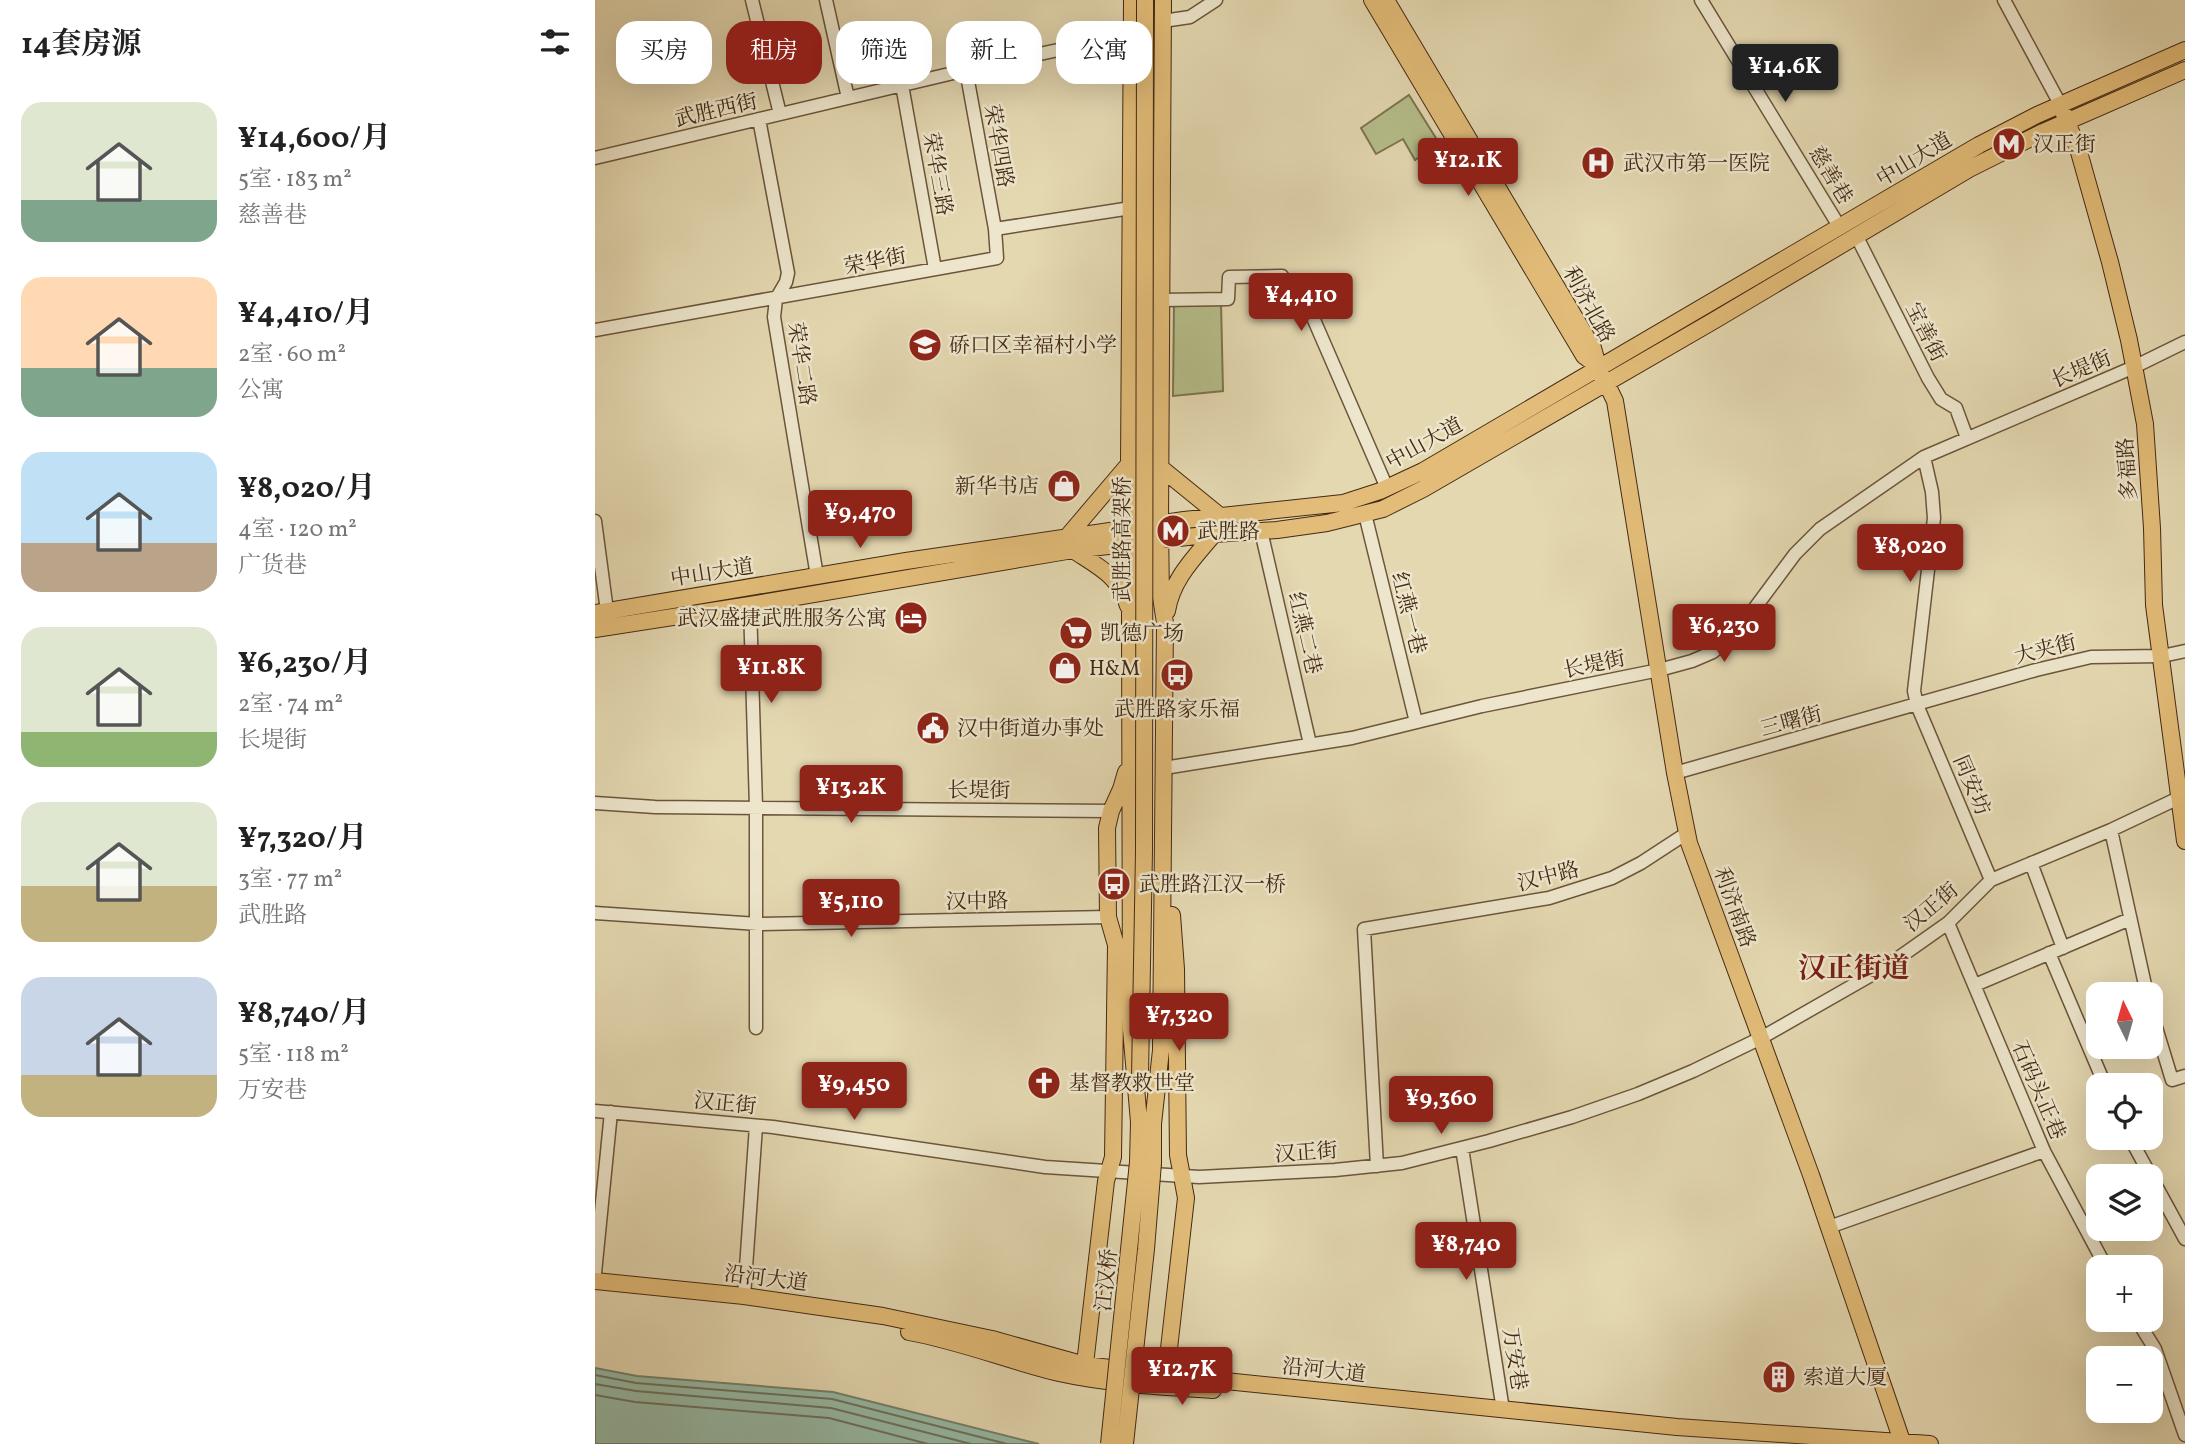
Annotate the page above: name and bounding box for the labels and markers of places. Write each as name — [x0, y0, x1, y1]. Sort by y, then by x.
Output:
pin: ¥14.6K — [1728, 44, 1842, 104]
metro station icon: 汉正街 — [1990, 125, 2028, 163]
place label: 汉正街 — [2033, 131, 2096, 160]
pin: ¥12.1K — [1411, 138, 1525, 198]
hospital icon: 武汉市第一医院 — [1579, 144, 1617, 182]
place label: 武汉市第一医院 — [1623, 150, 1770, 179]
pin: ¥4,410 — [1244, 274, 1358, 333]
school or university icon: 硚口区幸福村小学 — [906, 326, 944, 364]
place label: 硚口区幸福村小学 — [949, 332, 1117, 361]
shop icon: 新华书店 — [1045, 467, 1083, 505]
place label: 新华书店 — [955, 473, 1039, 502]
pin: ¥9,470 — [803, 490, 917, 550]
metro station icon: 武胜路 — [1154, 512, 1192, 550]
place label: 武胜路 — [1197, 518, 1260, 547]
pin: ¥8,020 — [1853, 524, 1967, 584]
hotel icon: 武汉盛捷武胜服务公寓 — [892, 599, 930, 637]
pin: ¥6,230 — [1667, 604, 1781, 664]
place label: 武汉盛捷武胜服务公寓 — [677, 605, 887, 634]
supermarket icon: 凯德广场 — [1057, 614, 1095, 652]
place label: 凯德广场 — [1100, 620, 1184, 649]
pin: ¥11.8K — [714, 646, 828, 705]
shop icon: H&M — [1046, 649, 1084, 687]
place label: H&M — [1089, 655, 1140, 684]
bus stop icon: 武胜路家乐福 — [1158, 656, 1196, 694]
place label: 武胜路家乐福 — [1114, 696, 1240, 725]
public building icon: 汉中街道办事处 — [914, 709, 952, 747]
place label: 汉中街道办事处 — [957, 715, 1104, 744]
pin: ¥13.2K — [794, 766, 908, 825]
bus stop icon: 武胜路江汉一桥 — [1095, 865, 1133, 903]
place label: 武胜路江汉一桥 — [1139, 871, 1286, 900]
pin: ¥5,110 — [794, 880, 908, 939]
pin: ¥7,320 — [1122, 993, 1236, 1053]
pin: ¥9,450 — [797, 1062, 911, 1122]
church icon: 基督教救世堂 — [1025, 1064, 1063, 1102]
place label: 基督教救世堂 — [1069, 1070, 1195, 1099]
pin: ¥9,360 — [1384, 1076, 1498, 1136]
pin: ¥8,740 — [1409, 1222, 1523, 1282]
pin: ¥12.7K — [1125, 1348, 1239, 1407]
building icon: 索道大厦 — [1760, 1358, 1798, 1396]
place label: 索道大厦 — [1803, 1364, 1887, 1393]

